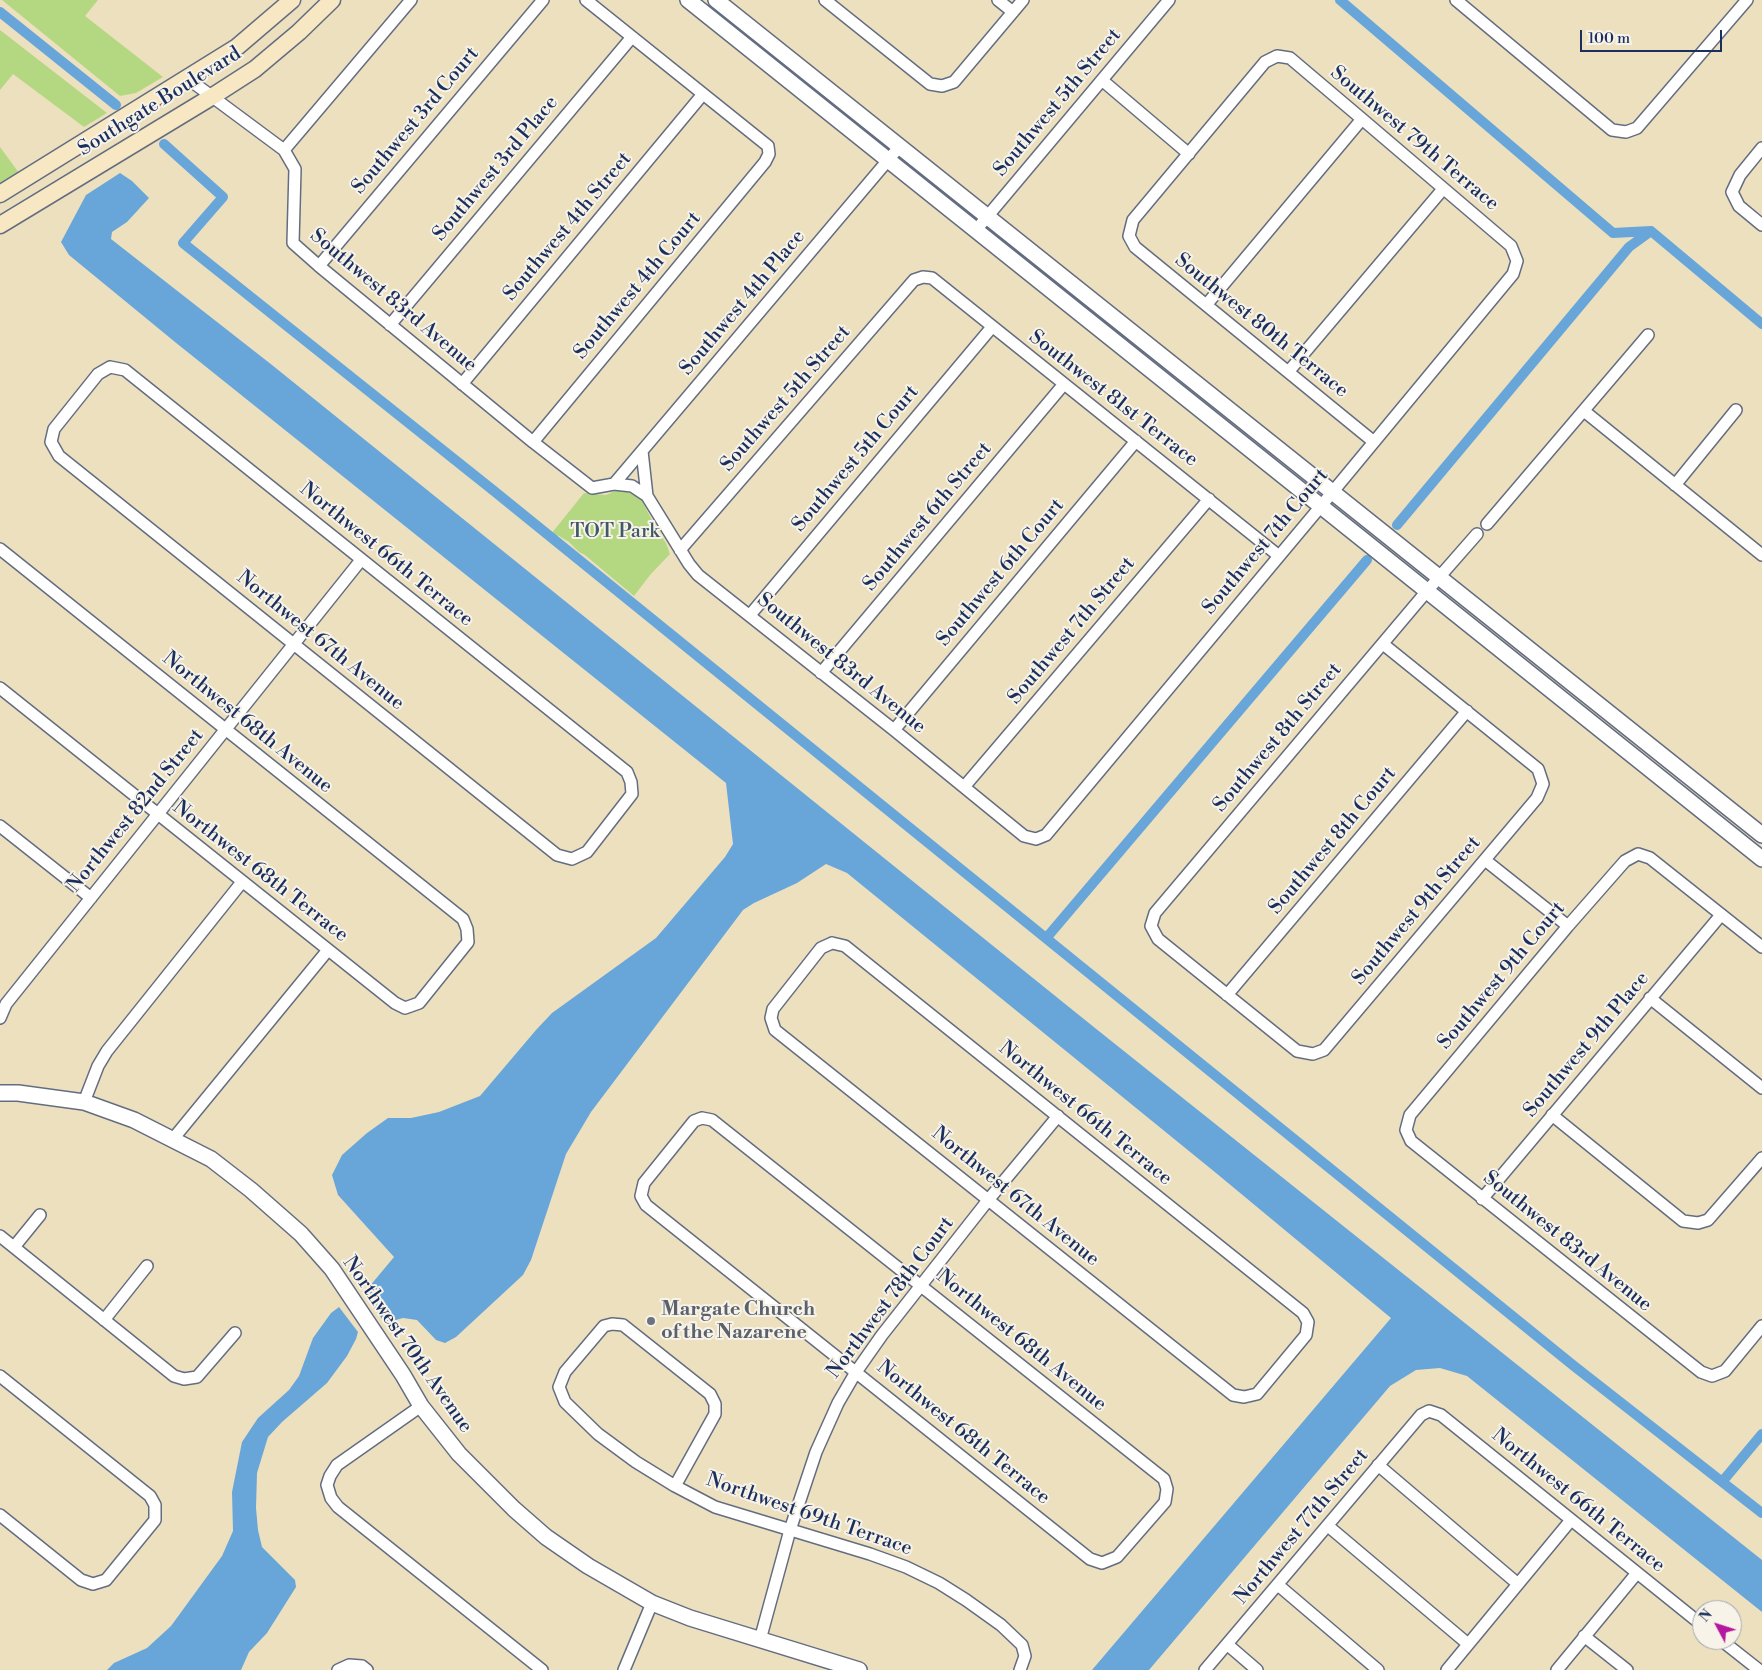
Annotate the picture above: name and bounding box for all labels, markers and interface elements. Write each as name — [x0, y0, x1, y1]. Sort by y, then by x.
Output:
scale bar — [1582, 20, 1724, 52]
street label: Southwest 5th Street — [989, 24, 1127, 182]
text: 100 m — [1588, 29, 1630, 48]
street label: Southgate Boulevard — [74, 42, 246, 162]
street label: Southwest 3rd Court — [347, 43, 485, 199]
street label: Southwest 79th Terrace — [1325, 61, 1503, 217]
street label: Southwest 3rd Place — [428, 92, 564, 246]
street label: Southwest 4th Street — [499, 148, 637, 306]
street label: Southwest 4th Court — [569, 207, 707, 365]
street label: Southwest 83rd Avenue — [305, 224, 481, 378]
street label: Southwest 4th Place — [675, 225, 811, 381]
street label: Southwest 80th Terrace — [1169, 249, 1353, 403]
street label: Southwest 5th Street — [716, 321, 856, 477]
street label: Southwest 81st Terrace — [1024, 326, 1202, 472]
street label: Southwest 5th Court — [788, 381, 924, 537]
street label: Southwest 6th Street — [859, 438, 997, 596]
street label: Southwest 7th Court — [1198, 464, 1334, 620]
street label: Northwest 66th Terrace — [295, 478, 477, 632]
street label: Southwest 6th Court — [932, 494, 1070, 652]
park label: TOT Park — [570, 520, 660, 544]
street label: Southwest 7th Street — [1003, 552, 1141, 710]
street label: Northwest 67th Avenue — [231, 566, 409, 716]
street label: Southwest 83rd Avenue — [752, 588, 930, 740]
street label: Northwest 68th Avenue — [157, 647, 337, 799]
street label: Southwest 8th Street — [1209, 659, 1347, 817]
street label: Northwest 82nd Street — [63, 724, 209, 898]
street label: Southwest 8th Court — [1264, 762, 1402, 920]
street label: Northwest 68th Terrace — [167, 796, 353, 948]
street label: Southwest 9th Street — [1348, 832, 1486, 990]
street label: Southwest 9th Court — [1433, 897, 1571, 1055]
street label: Southwest 9th Place — [1519, 967, 1655, 1123]
street label: Northwest 66th Terrace — [994, 1037, 1176, 1191]
street label: Northwest 67th Avenue — [926, 1122, 1104, 1272]
street label: Southwest 83rd Avenue — [1478, 1166, 1656, 1318]
street label: Northwest 78th Court — [822, 1212, 960, 1384]
street label: Northwest 70th Avenue — [337, 1252, 477, 1438]
street label: Northwest 68th Avenue — [931, 1265, 1111, 1417]
place label: Margate Church of the Nazarene — [661, 1298, 815, 1345]
marker: Margate Church of the Nazarene — [645, 1315, 657, 1327]
street label: Northwest 68th Terrace — [871, 1356, 1055, 1510]
street label: Northwest 66th Terrace — [1487, 1424, 1669, 1578]
street label: Northwest 77th Street — [1230, 1444, 1374, 1610]
street label: Northwest 69th Terrace — [703, 1468, 915, 1562]
north arrow — [1692, 1600, 1742, 1650]
text: N — [1696, 1606, 1717, 1626]

